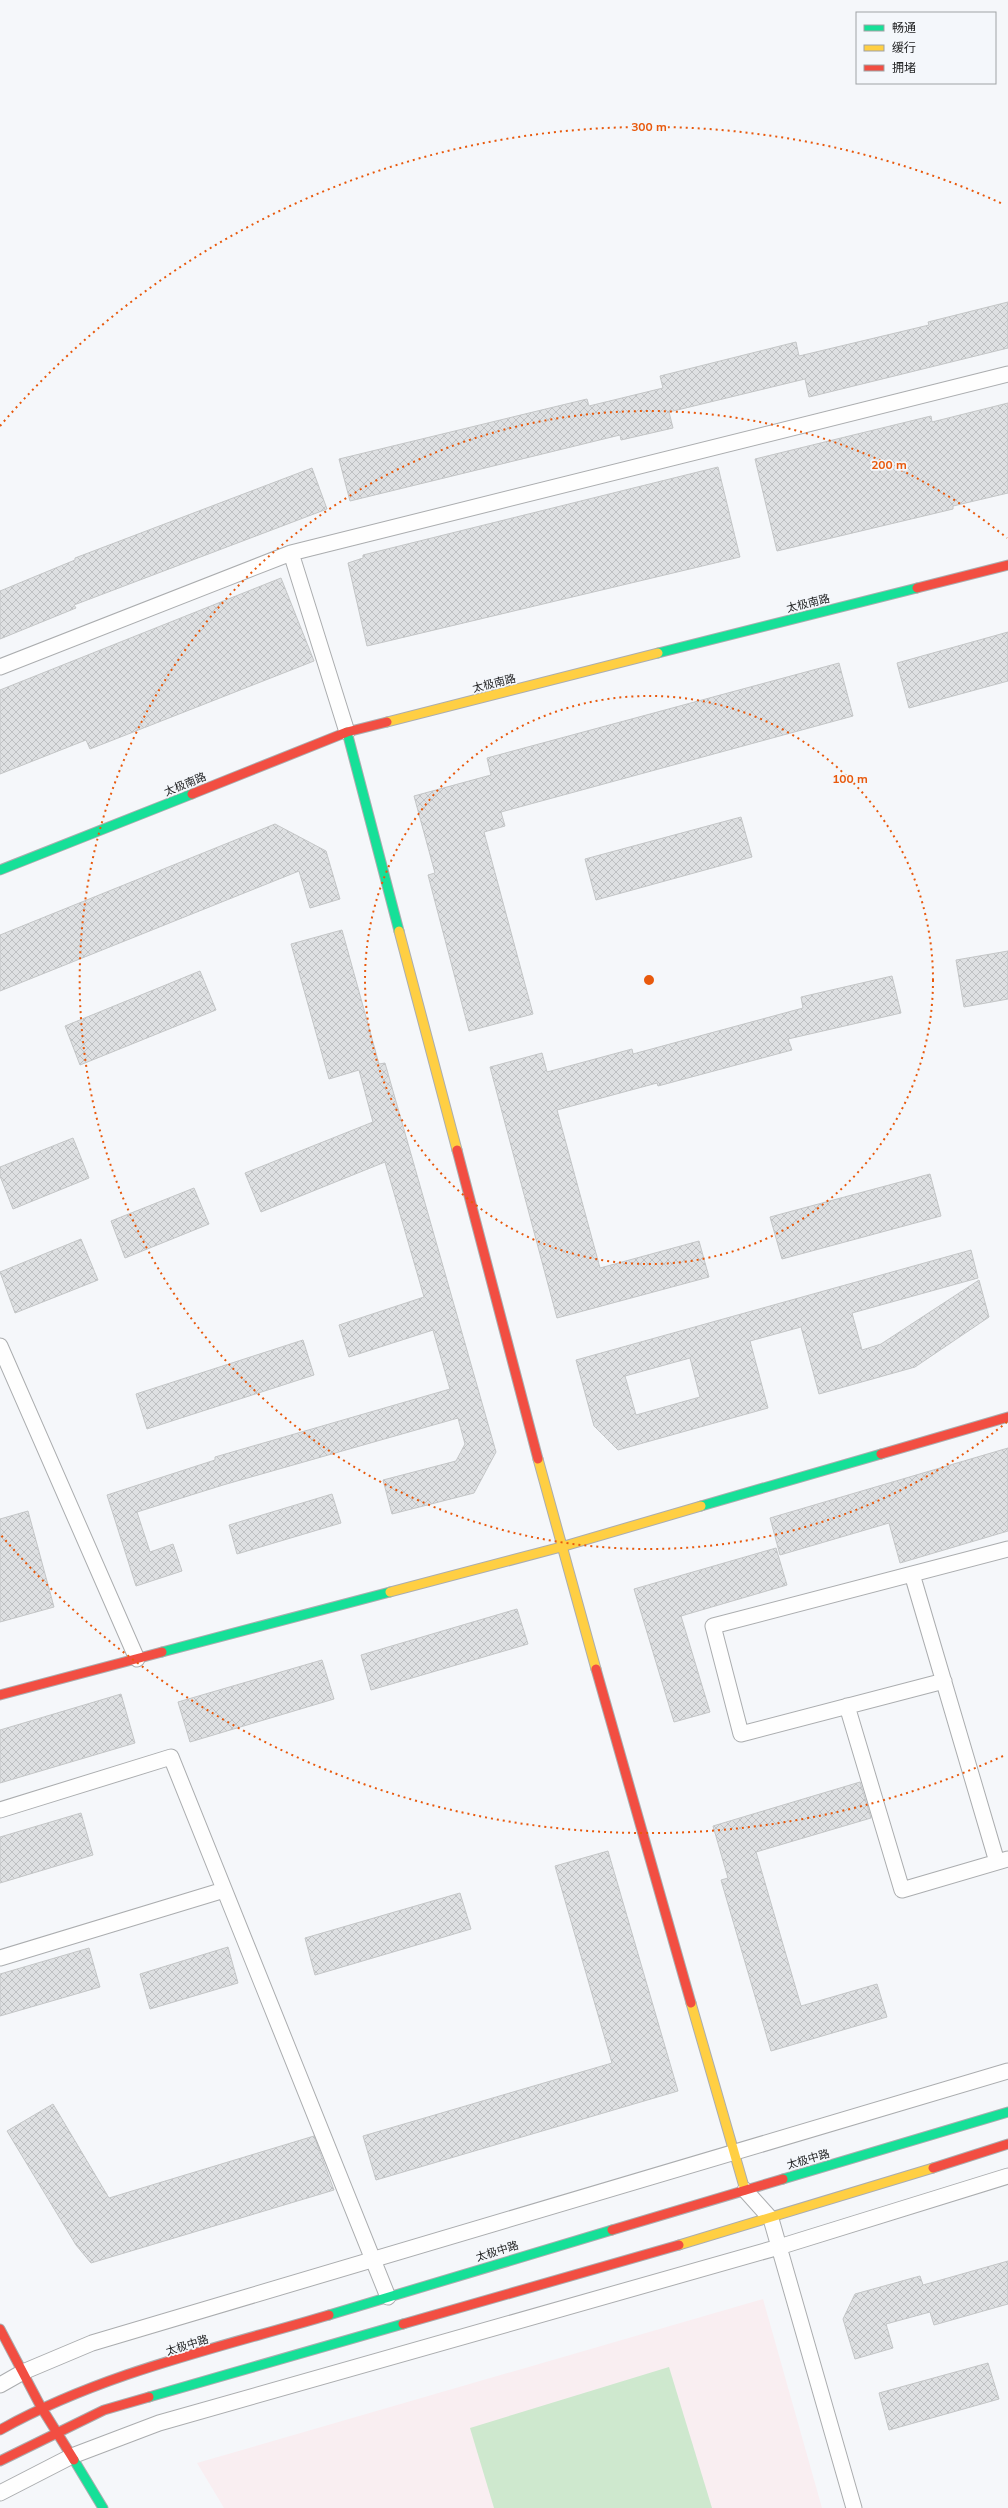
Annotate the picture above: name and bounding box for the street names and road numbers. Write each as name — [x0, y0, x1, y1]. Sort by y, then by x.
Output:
street label: 太极南路 — [785, 591, 831, 615]
street label: 太极南路 — [471, 671, 517, 695]
street label: 太极南路 — [162, 769, 208, 799]
street label: 太极中路 — [785, 2146, 831, 2172]
street label: 太极中路 — [474, 2238, 520, 2264]
street label: 太极中路 — [164, 2332, 210, 2358]

